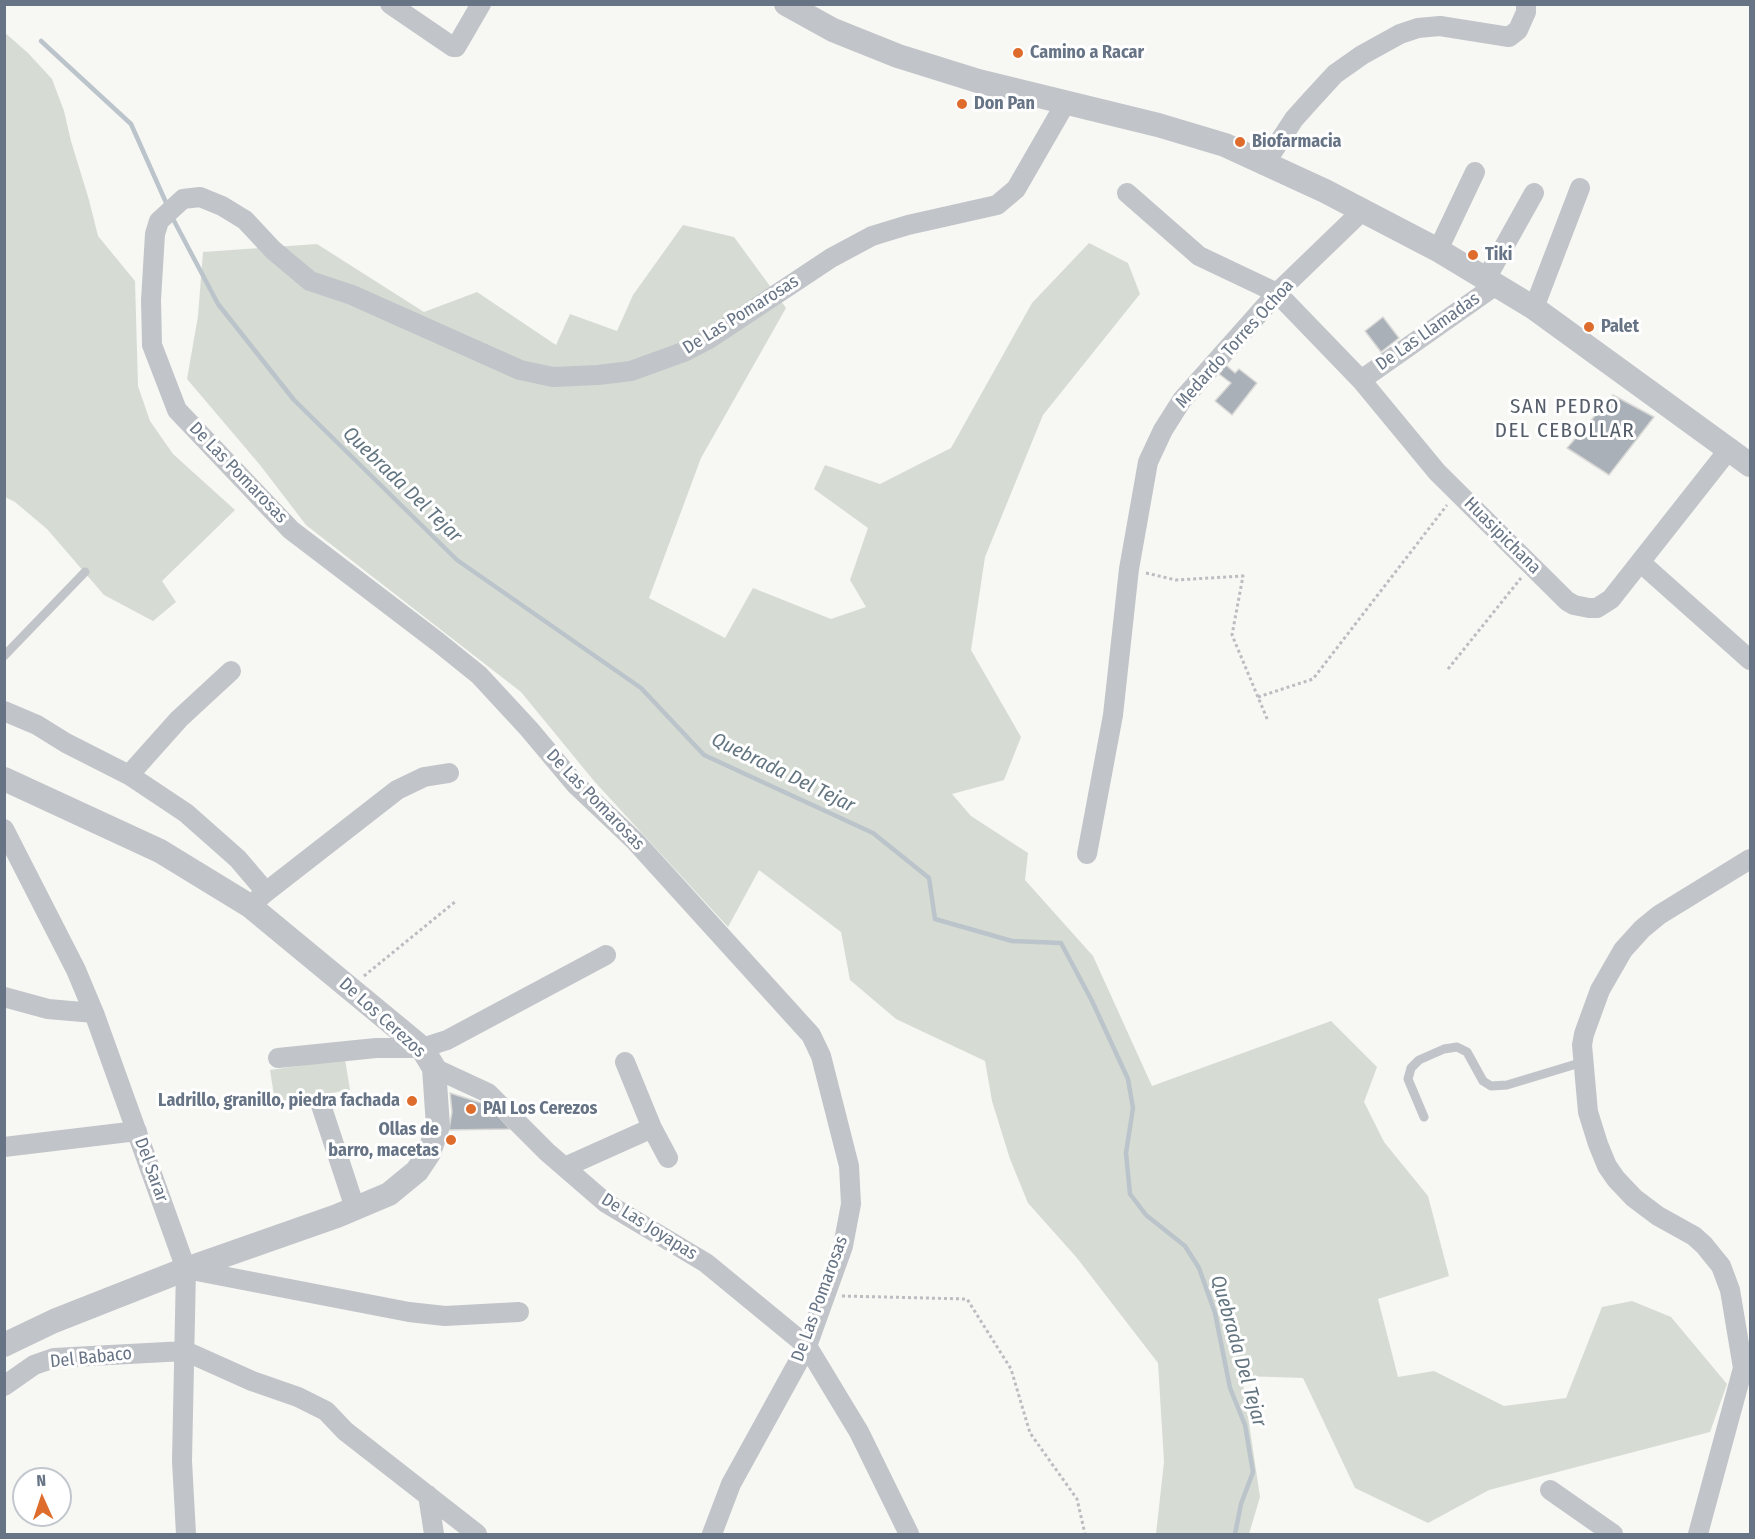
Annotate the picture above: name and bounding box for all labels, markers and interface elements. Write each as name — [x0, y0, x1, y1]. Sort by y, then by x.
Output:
place label: Camino a Racar — [1030, 42, 1144, 64]
marker: Camino a Racar — [1011, 46, 1025, 60]
place label: Don Pan — [974, 93, 1035, 115]
marker: Don Pan — [955, 97, 969, 111]
place label: Biofarmacia — [1252, 131, 1342, 153]
marker: Biofarmacia — [1233, 135, 1247, 149]
place label: Tiki — [1485, 244, 1512, 266]
marker: Tiki — [1466, 248, 1480, 262]
street label: De Las Pomarosas — [679, 271, 803, 359]
street label: Medardo Torres Ochoa — [1172, 275, 1298, 413]
street label: De Las Llamadas — [1372, 288, 1484, 376]
place label: Palet — [1601, 316, 1639, 338]
marker: Palet — [1582, 320, 1596, 334]
district label: SAN PEDRO DEL CEBOLLAR — [1495, 394, 1635, 444]
street label: De Las Pomarosas — [184, 418, 292, 528]
water label: Quebrada Del Tejar — [337, 422, 467, 548]
street label: Huasipichana — [1459, 493, 1545, 579]
water label: Quebrada Del Tejar — [708, 728, 858, 818]
street label: De Las Pomarosas — [541, 745, 649, 855]
street label: De Los Cerezos — [334, 974, 430, 1062]
place label: Ladrillo, granillo, piedra fachada — [158, 1090, 400, 1112]
marker: Ladrillo, granillo, piedra fachada — [405, 1094, 419, 1108]
place label: PAI Los Cerezos — [483, 1098, 597, 1120]
marker: PAI Los Cerezos — [464, 1102, 478, 1116]
place label: Ollas de barro, macetas — [328, 1119, 439, 1162]
marker: Ollas de barro, macetas — [444, 1133, 458, 1147]
street label: Del Sarar — [129, 1135, 173, 1205]
street label: De Las Joyapas — [597, 1189, 701, 1265]
street label: De Las Pomarosas — [787, 1233, 853, 1365]
water label: Quebrada Del Tejar — [1205, 1273, 1271, 1429]
street label: Del Babaco — [49, 1343, 133, 1373]
north arrow — [12, 1467, 72, 1527]
text: N — [36, 1471, 46, 1490]

